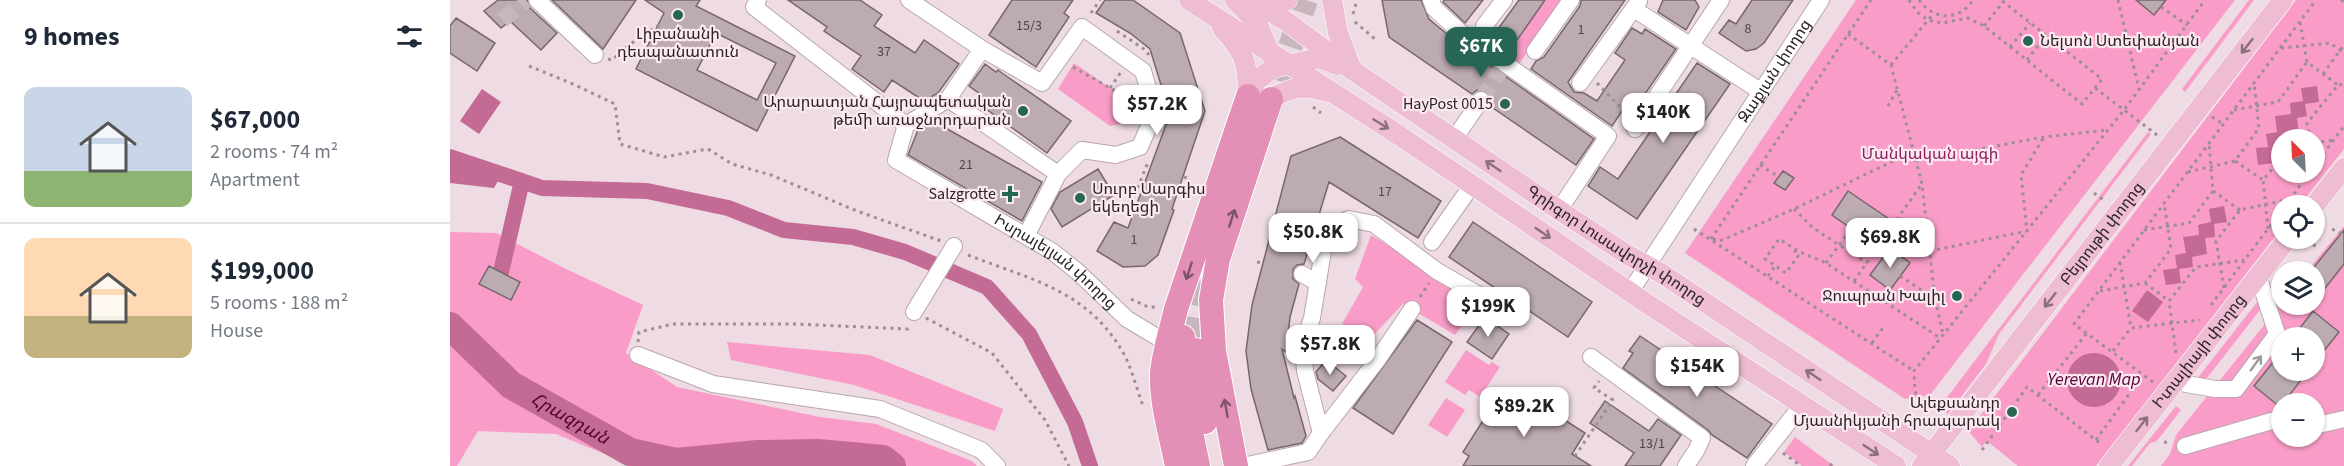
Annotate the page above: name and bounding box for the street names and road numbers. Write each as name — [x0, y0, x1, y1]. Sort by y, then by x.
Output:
street label: Զաքյան փողոց — [1733, 15, 1816, 127]
street label: Բեյրութի փողոց — [2055, 177, 2149, 290]
street label: Գրիգոր Լուսավորչի փողոց — [1522, 180, 1710, 311]
street label: Իսրայելյան փողոց — [990, 209, 1121, 314]
street label: Իտալիայի փողոց — [2147, 289, 2251, 413]

